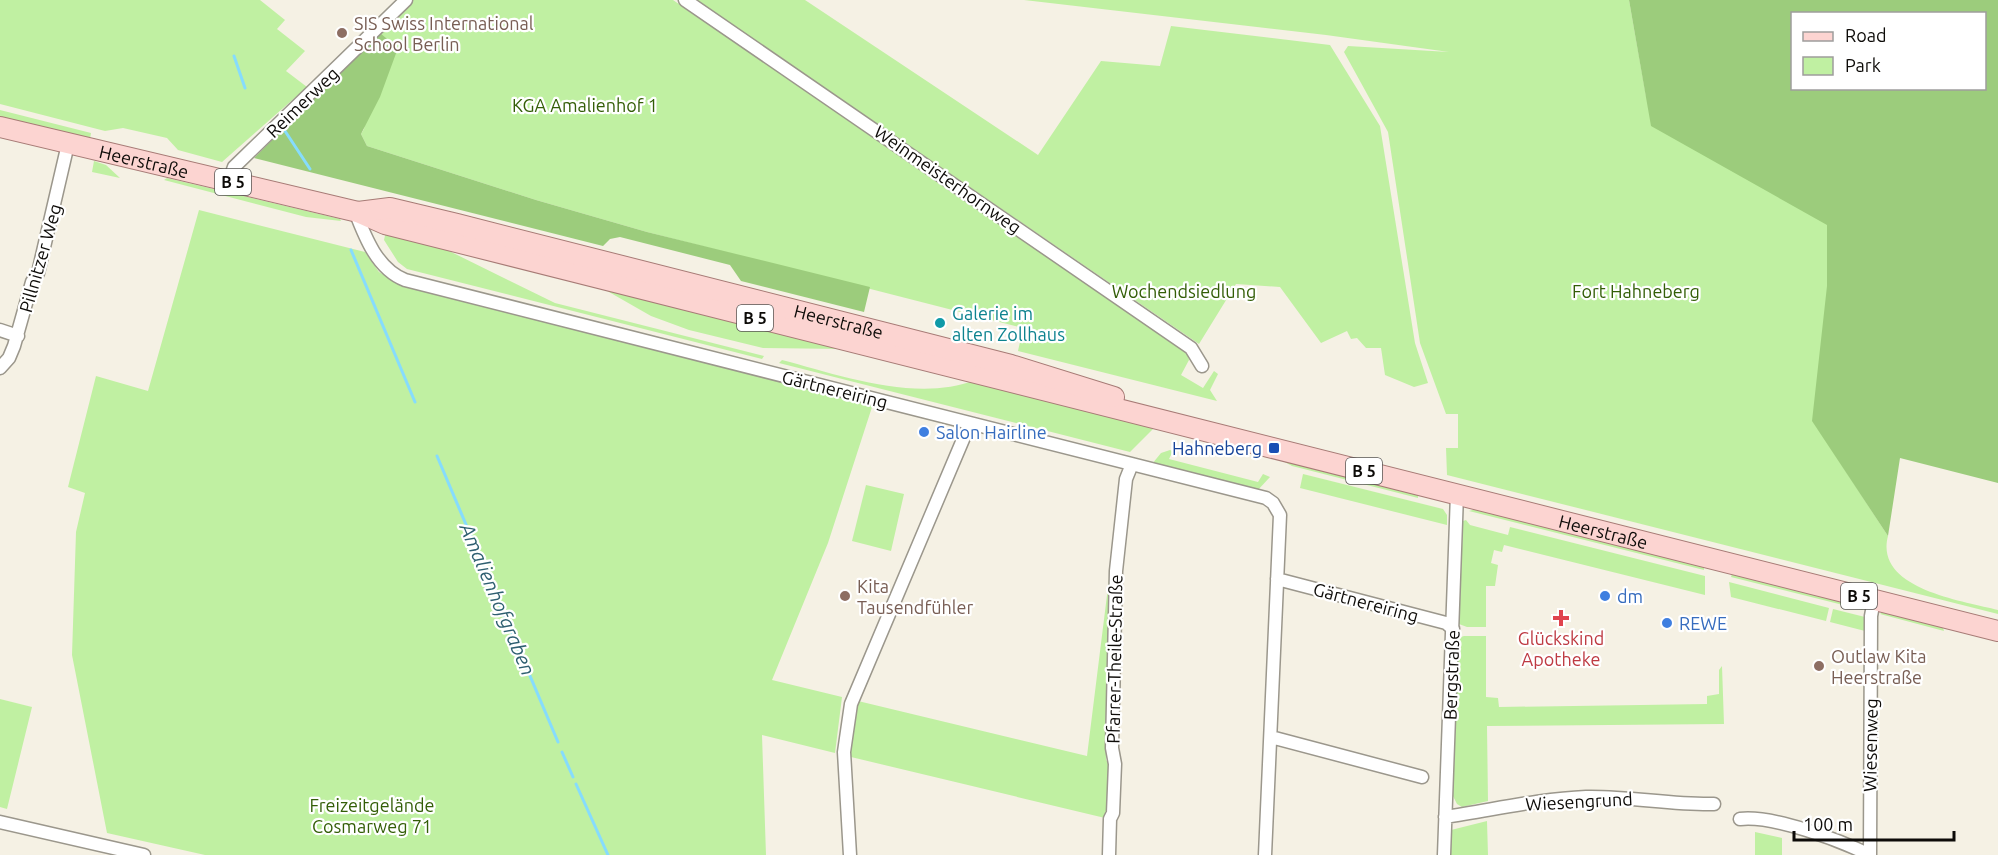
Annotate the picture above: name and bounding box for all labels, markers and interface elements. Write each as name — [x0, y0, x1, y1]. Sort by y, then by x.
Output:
legend — [1791, 12, 1986, 90]
place label: SIS Swiss International School Berlin — [354, 13, 534, 54]
text: Road — [1845, 25, 1887, 45]
marker: SIS Swiss International School Berlin — [335, 26, 349, 40]
text: Park — [1845, 55, 1881, 75]
street label: Reimerweg — [262, 63, 342, 141]
park label: KGA Amalienhof 1 — [512, 95, 658, 115]
street label: Weinmeisterhornweg — [871, 121, 1025, 237]
street label: Heerstraße — [97, 141, 191, 181]
road number: B 5 — [215, 169, 251, 195]
street label: Pillnitzer Weg — [15, 201, 65, 315]
park label: Wochendsiedlung — [1112, 281, 1256, 301]
park label: Fort Hahneberg — [1572, 281, 1700, 301]
street label: Heerstraße — [792, 300, 885, 342]
place label: Galerie im alten Zollhaus — [952, 303, 1065, 344]
road number: B 5 — [737, 305, 773, 331]
marker: Galerie im alten Zollhaus — [933, 316, 947, 330]
street label: Gärtnereiring — [780, 366, 890, 412]
place label: Salon Hairline — [936, 422, 1047, 442]
marker: Salon Hairline — [917, 425, 931, 439]
place label: Hahneberg — [1172, 438, 1262, 458]
marker: Hahneberg — [1267, 441, 1281, 455]
road number: B 5 — [1346, 458, 1382, 484]
street label: Heerstraße — [1557, 511, 1650, 552]
water label: Amalienhofgraben — [455, 519, 540, 679]
street label: Pfarrer-Theile-Straße — [1103, 574, 1125, 744]
place label: Kita Tausendfühler — [857, 576, 973, 617]
street label: Gärtnereiring — [1311, 578, 1421, 626]
road number: B 5 — [1841, 583, 1877, 609]
place label: dm — [1617, 586, 1643, 606]
marker: Kita Tausendfühler — [838, 589, 852, 603]
marker: dm — [1598, 589, 1612, 603]
marker: Glückskind Apotheke — [1554, 611, 1568, 625]
place label: REWE — [1679, 613, 1727, 633]
marker: REWE — [1660, 616, 1674, 630]
place label: Glückskind Apotheke — [1518, 628, 1604, 669]
street label: Bergstraße — [1439, 630, 1463, 720]
place label: Outlaw Kita Heerstraße — [1831, 646, 1926, 687]
marker: Outlaw Kita Heerstraße — [1812, 659, 1826, 673]
street label: Wiesenweg — [1859, 698, 1881, 792]
street label: Wiesengrund — [1525, 788, 1633, 814]
park label: Freizeitgelände Cosmarweg 71 — [310, 795, 434, 836]
scale bar — [1794, 804, 1954, 842]
text: 100 m — [1803, 814, 1853, 834]

